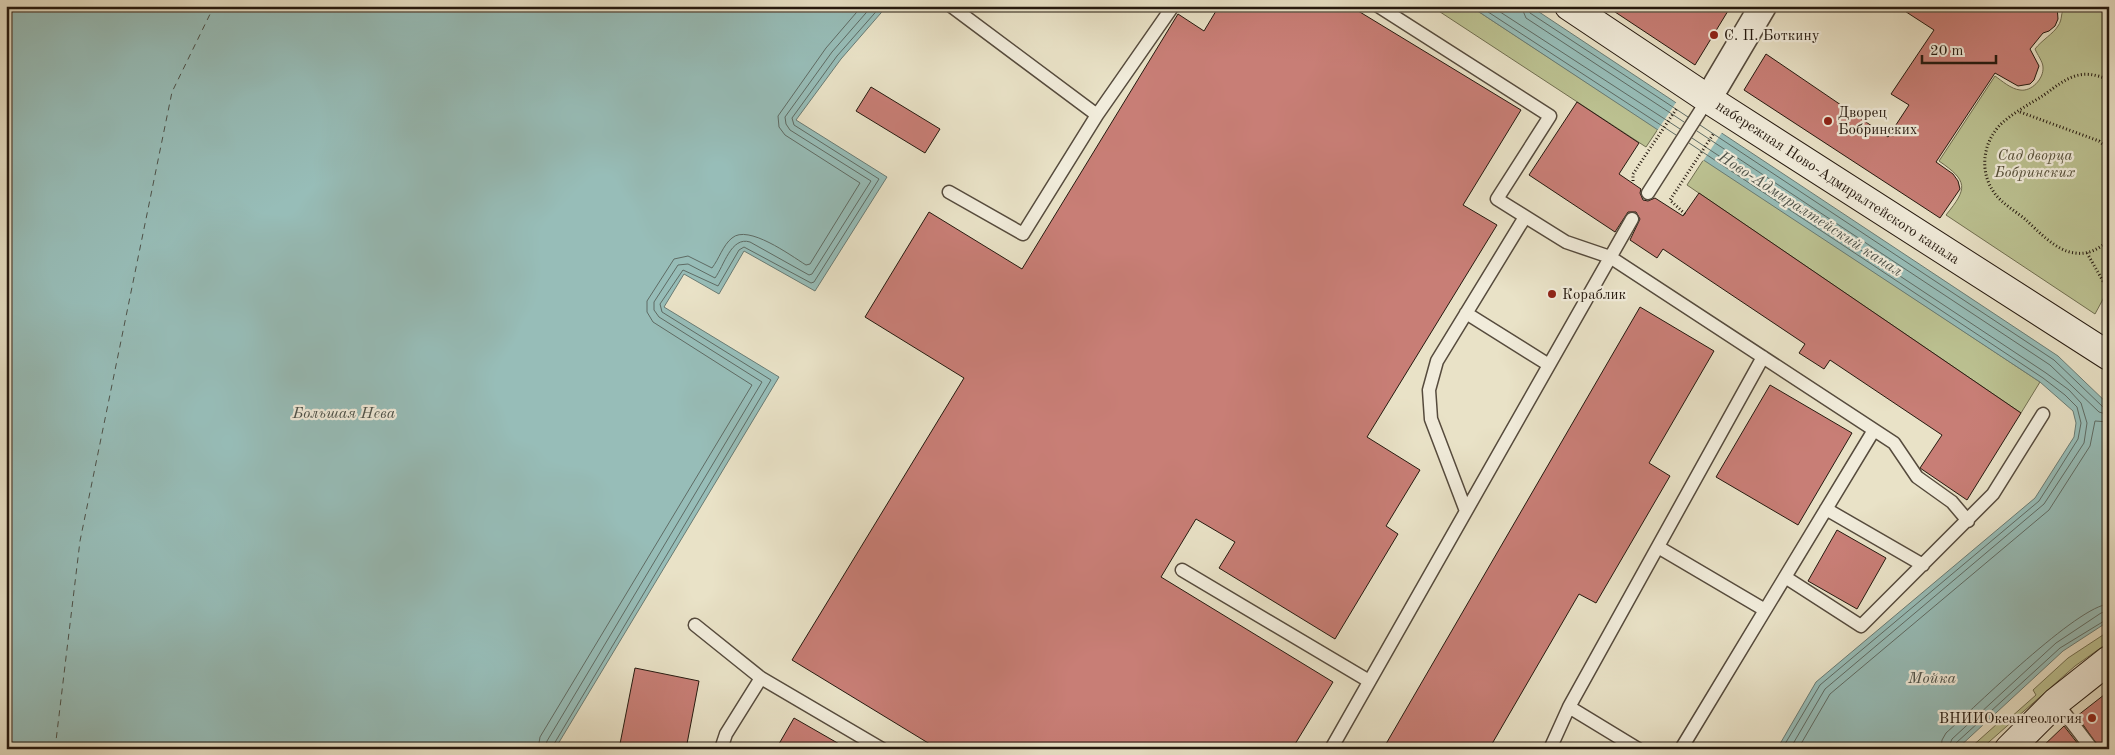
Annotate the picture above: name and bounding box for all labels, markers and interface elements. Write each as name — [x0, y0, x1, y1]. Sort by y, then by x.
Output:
marker: С. П. Боткину — [1708, 29, 1720, 41]
place label: С. П. Боткину — [1724, 29, 1820, 44]
scale bar — [1922, 32, 1996, 64]
text: 20 m — [1930, 44, 1964, 59]
street label: набережная Ново-Адмиралтейского канала — [1713, 99, 1962, 268]
place label: Дворец Бобринских — [1838, 106, 1918, 138]
marker: Дворец Бобринских — [1822, 115, 1834, 127]
water label: Ново-Адмиралтейский канал — [1714, 149, 1905, 280]
park label: Сад дворца Бобринских — [1994, 149, 2076, 181]
marker: Кораблик — [1546, 288, 1558, 300]
place label: Кораблик — [1562, 288, 1627, 303]
water label: Большая Нева — [292, 406, 396, 422]
water label: Мойка — [1907, 671, 1957, 687]
place label: ВНИИОкеангеология — [1939, 712, 2082, 727]
marker: ВНИИОкеангеология — [2086, 712, 2098, 724]

